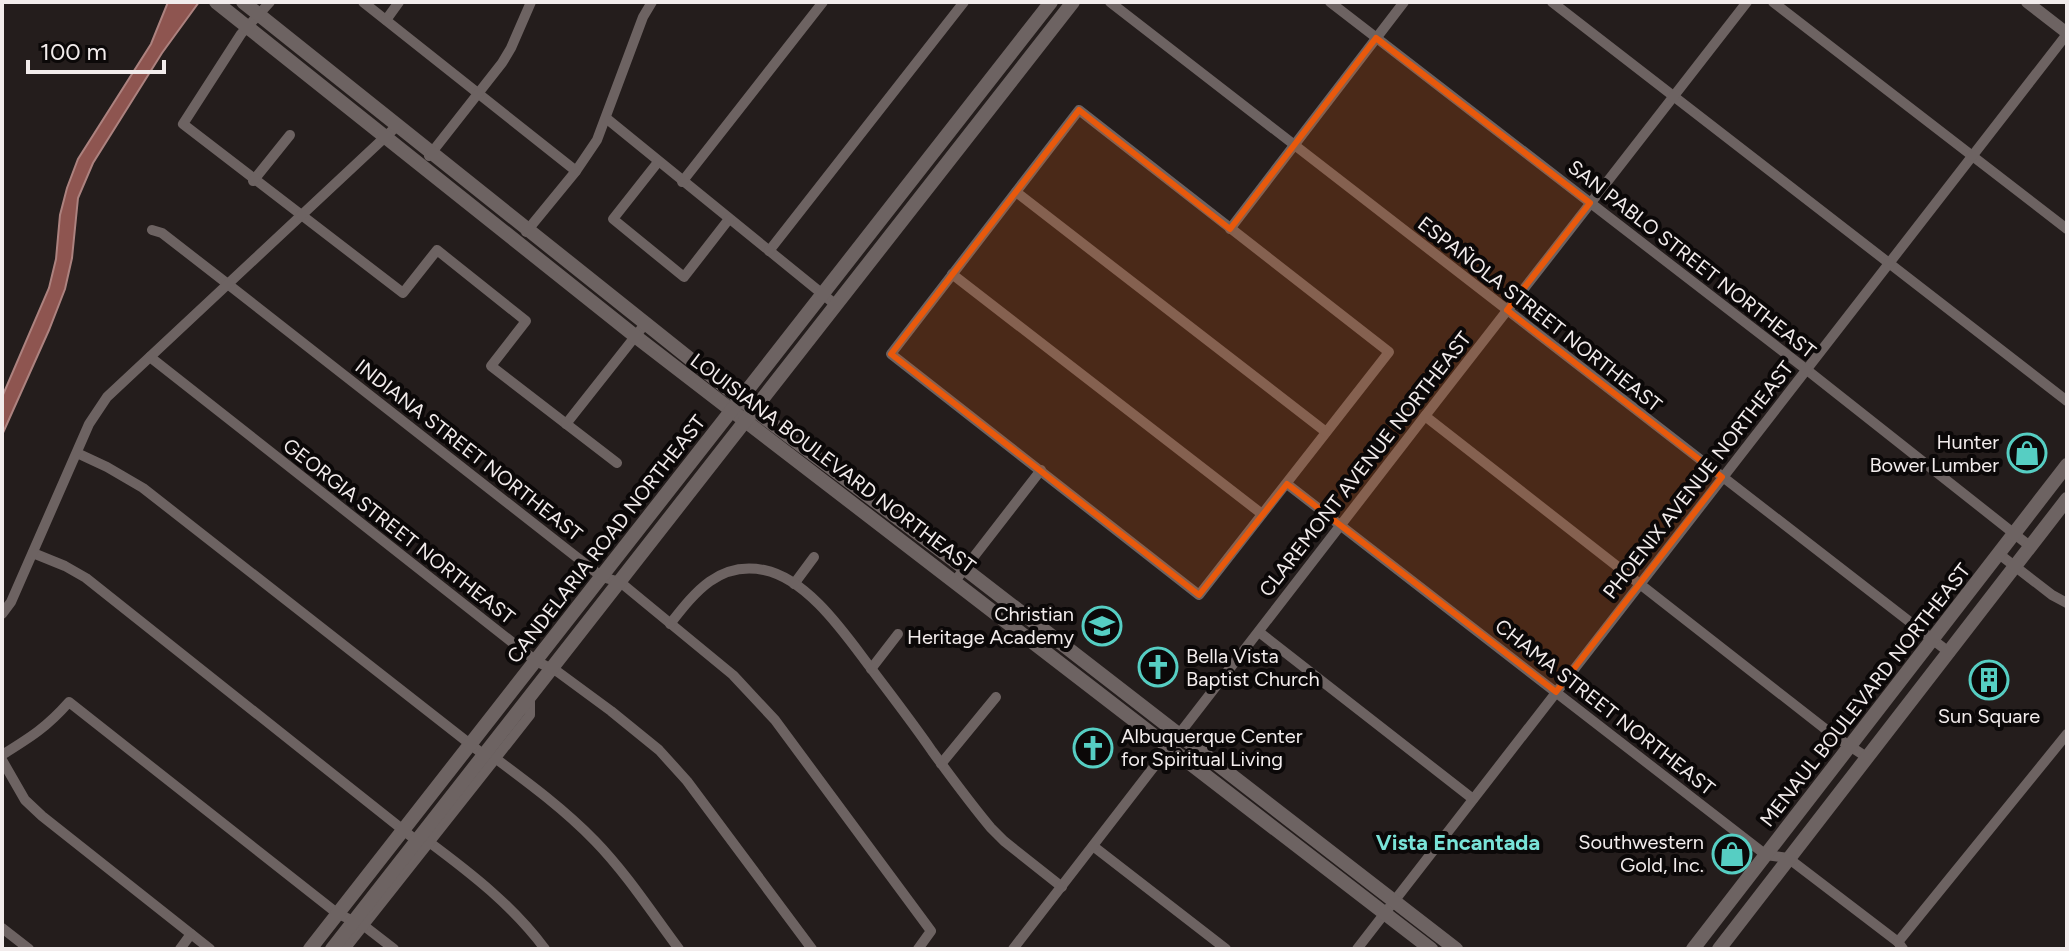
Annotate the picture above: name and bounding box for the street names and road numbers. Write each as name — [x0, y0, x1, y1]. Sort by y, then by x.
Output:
street label: SAN PABLO STREET NORTHEAST — [1563, 155, 1821, 363]
street label: ESPAÑOLA STREET NORTHEAST — [1413, 211, 1667, 417]
street label: CLAREMONT AVENUE NORTHEAST — [1254, 327, 1476, 601]
street label: LOUISIANA BOULEVARD NORTHEAST — [686, 348, 980, 578]
street label: INDIANA STREET NORTHEAST — [351, 354, 587, 546]
street label: PHOENIX AVENUE NORTHEAST — [1598, 356, 1798, 604]
street label: CANDELARIA ROAD NORTHEAST — [502, 410, 710, 668]
street label: GEORGIA STREET NORTHEAST — [278, 433, 520, 629]
street label: MENAUL BOULEVARD NORTHEAST — [1755, 559, 1975, 831]
street label: CHAMA STREET NORTHEAST — [1490, 614, 1720, 800]

